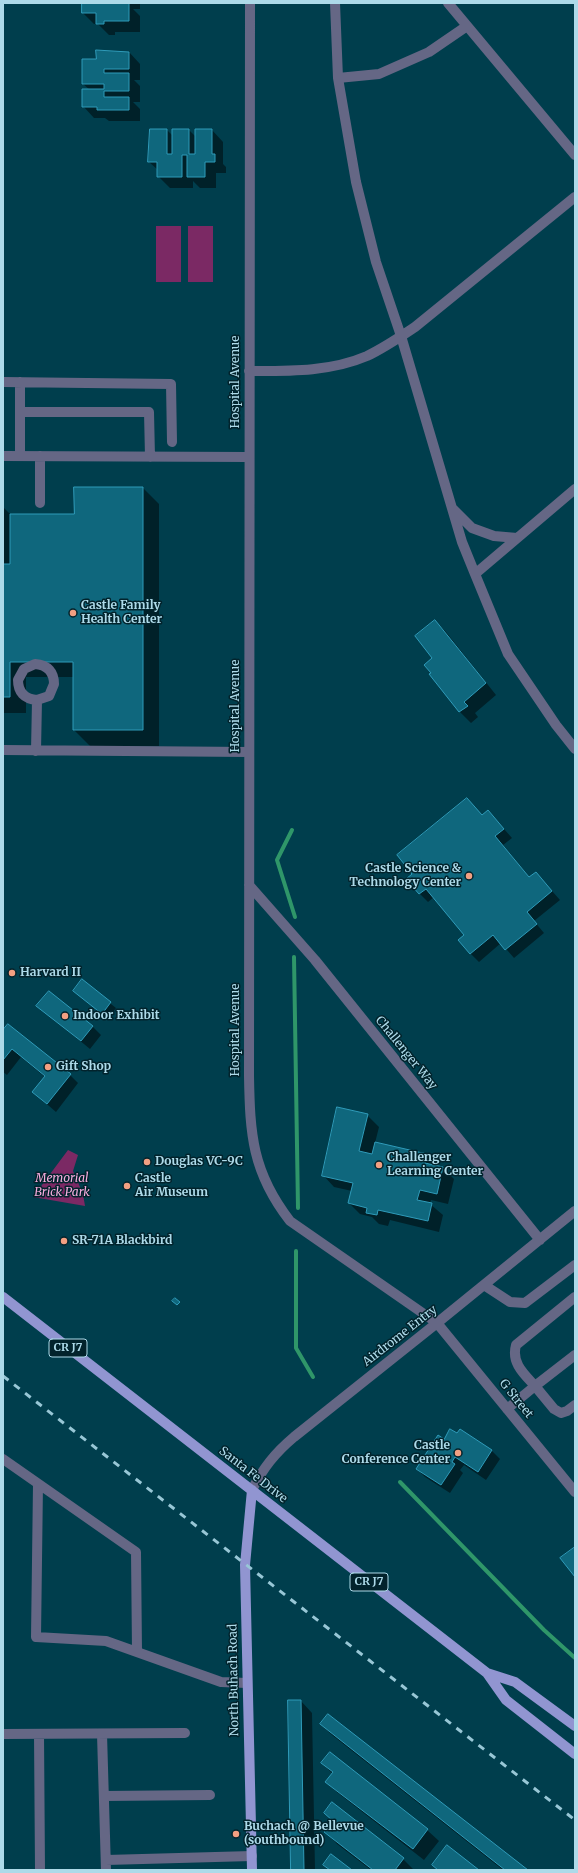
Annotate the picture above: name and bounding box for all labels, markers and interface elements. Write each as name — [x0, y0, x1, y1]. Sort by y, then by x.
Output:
street label: Hospital Avenue — [229, 335, 243, 429]
place label: Castle Family Health Center — [81, 599, 162, 627]
marker: Castle Family Health Center — [68, 608, 78, 618]
street label: Hospital Avenue — [229, 659, 243, 753]
place label: Castle Science & Technology Center — [349, 862, 461, 890]
marker: Castle Science & Technology Center — [464, 871, 474, 881]
place label: Harvard II — [20, 966, 81, 980]
marker: Harvard II — [7, 968, 17, 978]
street label: Hospital Avenue — [229, 983, 243, 1077]
place label: Indoor Exhibit — [73, 1009, 160, 1023]
marker: Indoor Exhibit — [60, 1011, 70, 1021]
street label: Challenger Way — [372, 1013, 440, 1093]
place label: Gift Shop — [56, 1060, 111, 1074]
marker: Gift Shop — [43, 1062, 53, 1072]
place label: Challenger Learning Center — [387, 1151, 483, 1179]
place label: Douglas VC-9C — [155, 1155, 243, 1169]
marker: Douglas VC-9C — [142, 1157, 152, 1167]
marker: Challenger Learning Center — [374, 1160, 384, 1170]
park label: Memorial Brick Park — [34, 1172, 90, 1200]
place label: Castle Air Museum — [135, 1172, 208, 1200]
marker: Castle Air Museum — [122, 1181, 132, 1191]
place label: SR-71A Blackbird — [72, 1234, 172, 1248]
marker: SR-71A Blackbird — [59, 1236, 69, 1246]
street label: Airdrome Entry — [360, 1302, 440, 1370]
road number: CR J7 — [49, 1339, 87, 1357]
street label: G Street — [496, 1377, 536, 1421]
place label: Castle Conference Center — [342, 1439, 450, 1467]
street label: Santa Fe Drive — [216, 1444, 290, 1506]
marker: Castle Conference Center — [453, 1448, 463, 1458]
road number: CR J7 — [350, 1573, 388, 1591]
street label: North Buhach Road — [226, 1624, 242, 1736]
place label: Buchach @ Bellevue (southbound) — [244, 1820, 364, 1848]
marker: Buchach @ Bellevue (southbound) — [231, 1829, 241, 1839]

